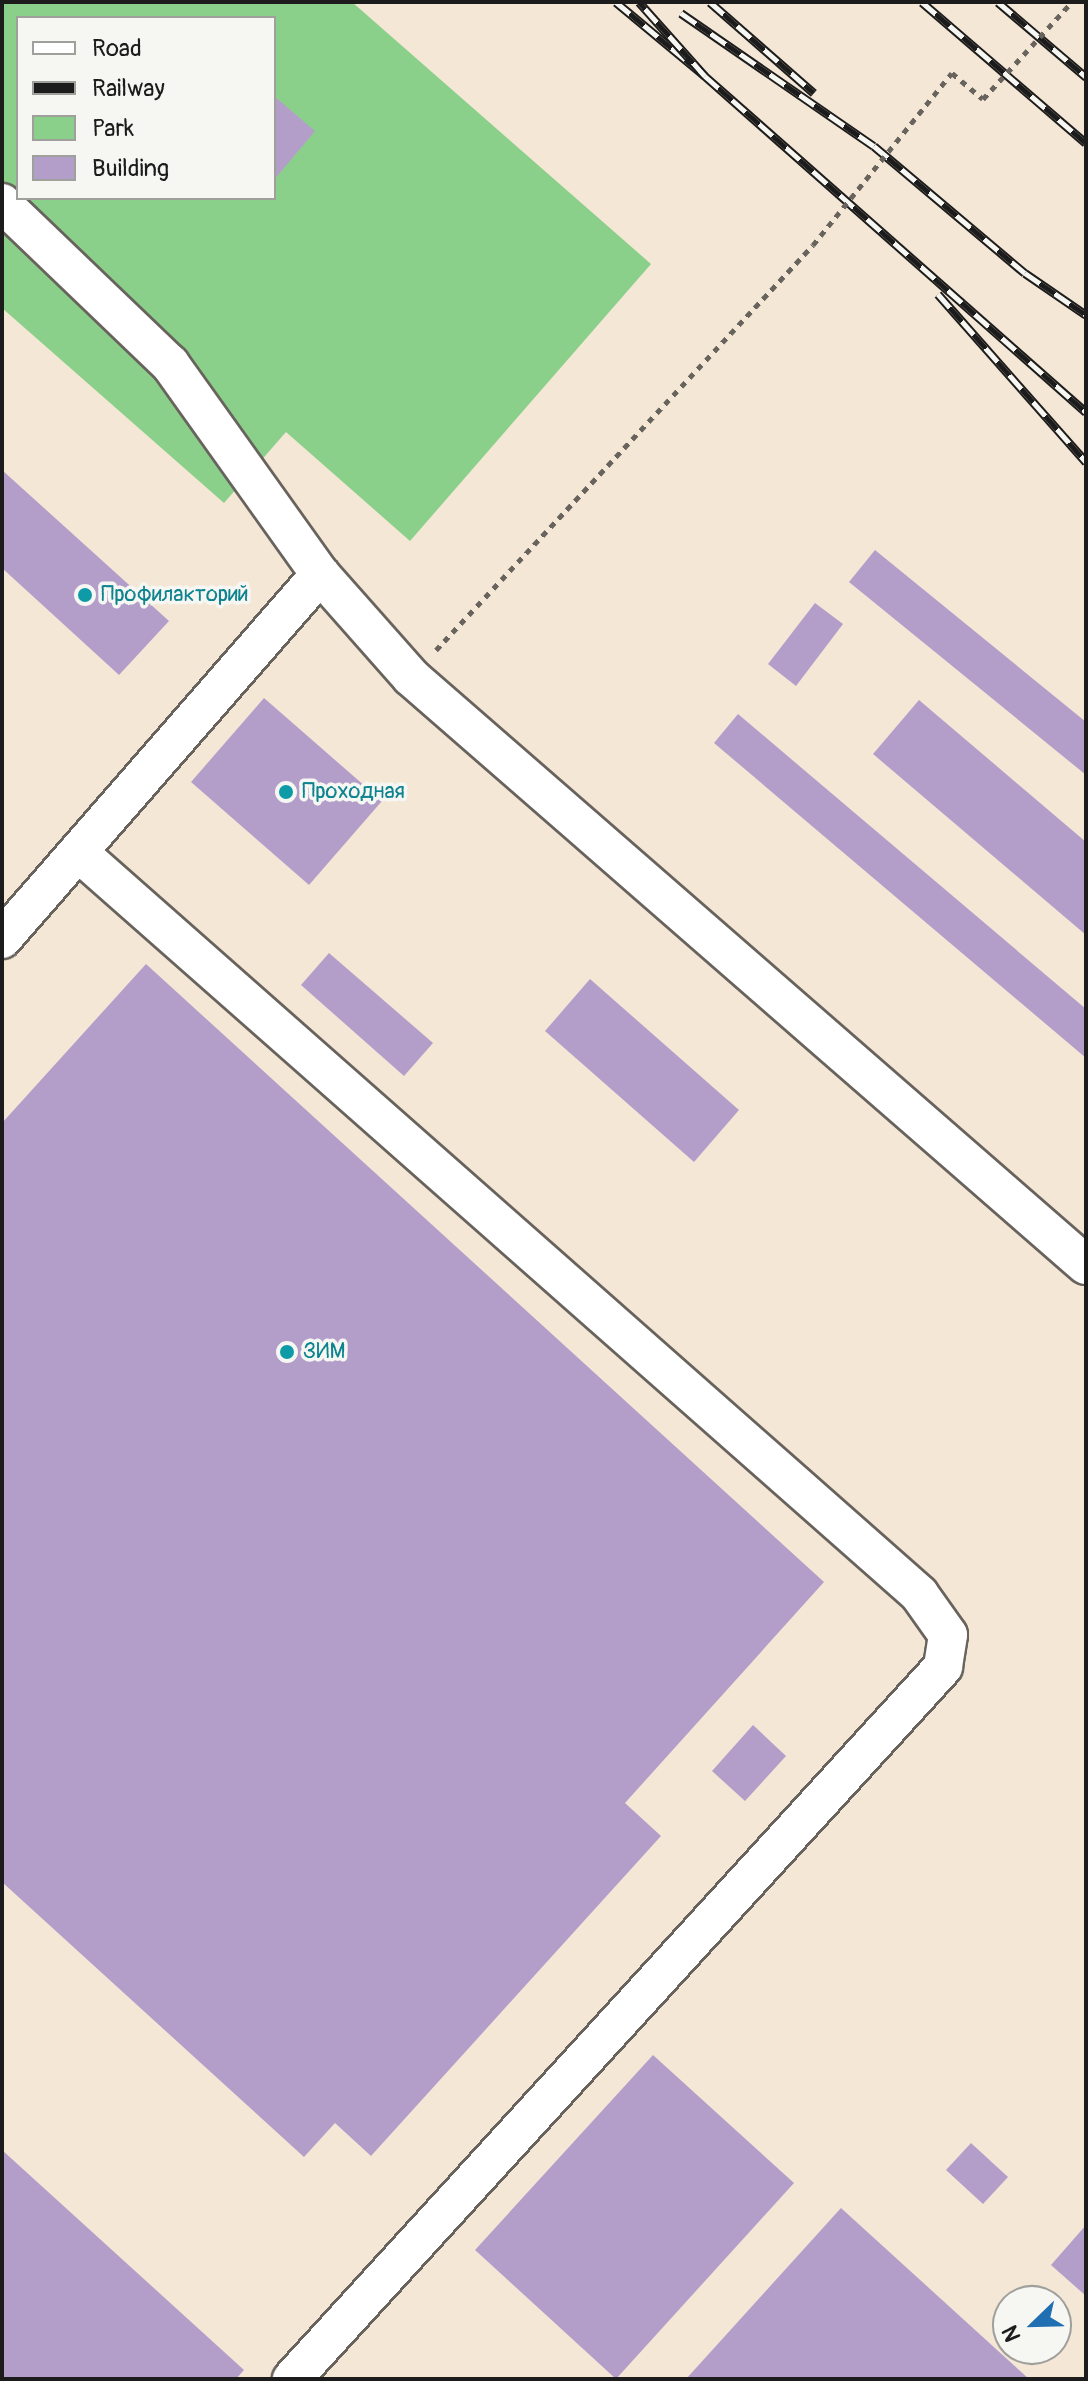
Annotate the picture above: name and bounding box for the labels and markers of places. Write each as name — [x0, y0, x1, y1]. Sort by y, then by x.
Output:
place label: Профилакторий — [101, 582, 248, 608]
marker: Профилакторий — [76, 586, 94, 604]
place label: Проходная — [302, 779, 405, 805]
marker: Проходная — [277, 783, 295, 801]
place label: ЗИМ — [303, 1339, 345, 1365]
marker: ЗИМ — [278, 1343, 296, 1361]

